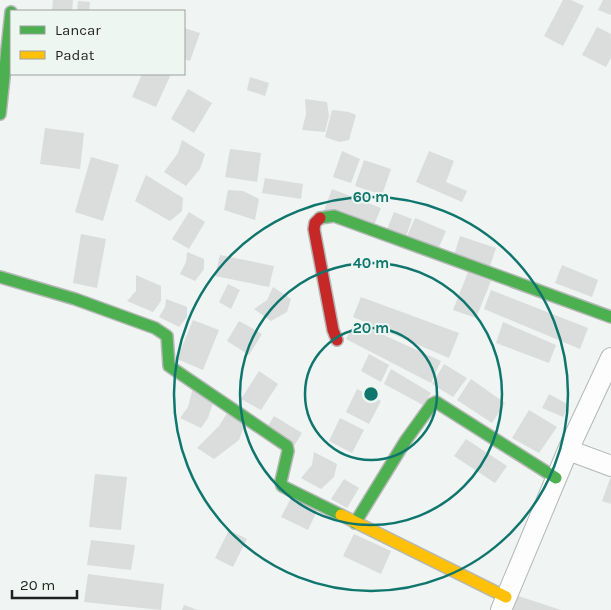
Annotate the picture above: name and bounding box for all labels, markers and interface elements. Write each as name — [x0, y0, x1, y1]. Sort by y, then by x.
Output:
legend — [10, 10, 185, 75]
text: Lancar — [55, 21, 101, 39]
text: Padat — [55, 46, 95, 64]
text: 60 m — [353, 188, 389, 206]
text: 40 m — [353, 254, 389, 272]
text: 20 m — [353, 319, 389, 337]
centre of rings — [362, 385, 380, 403]
scale bar — [12, 568, 78, 600]
text: 20 m — [20, 576, 55, 594]

